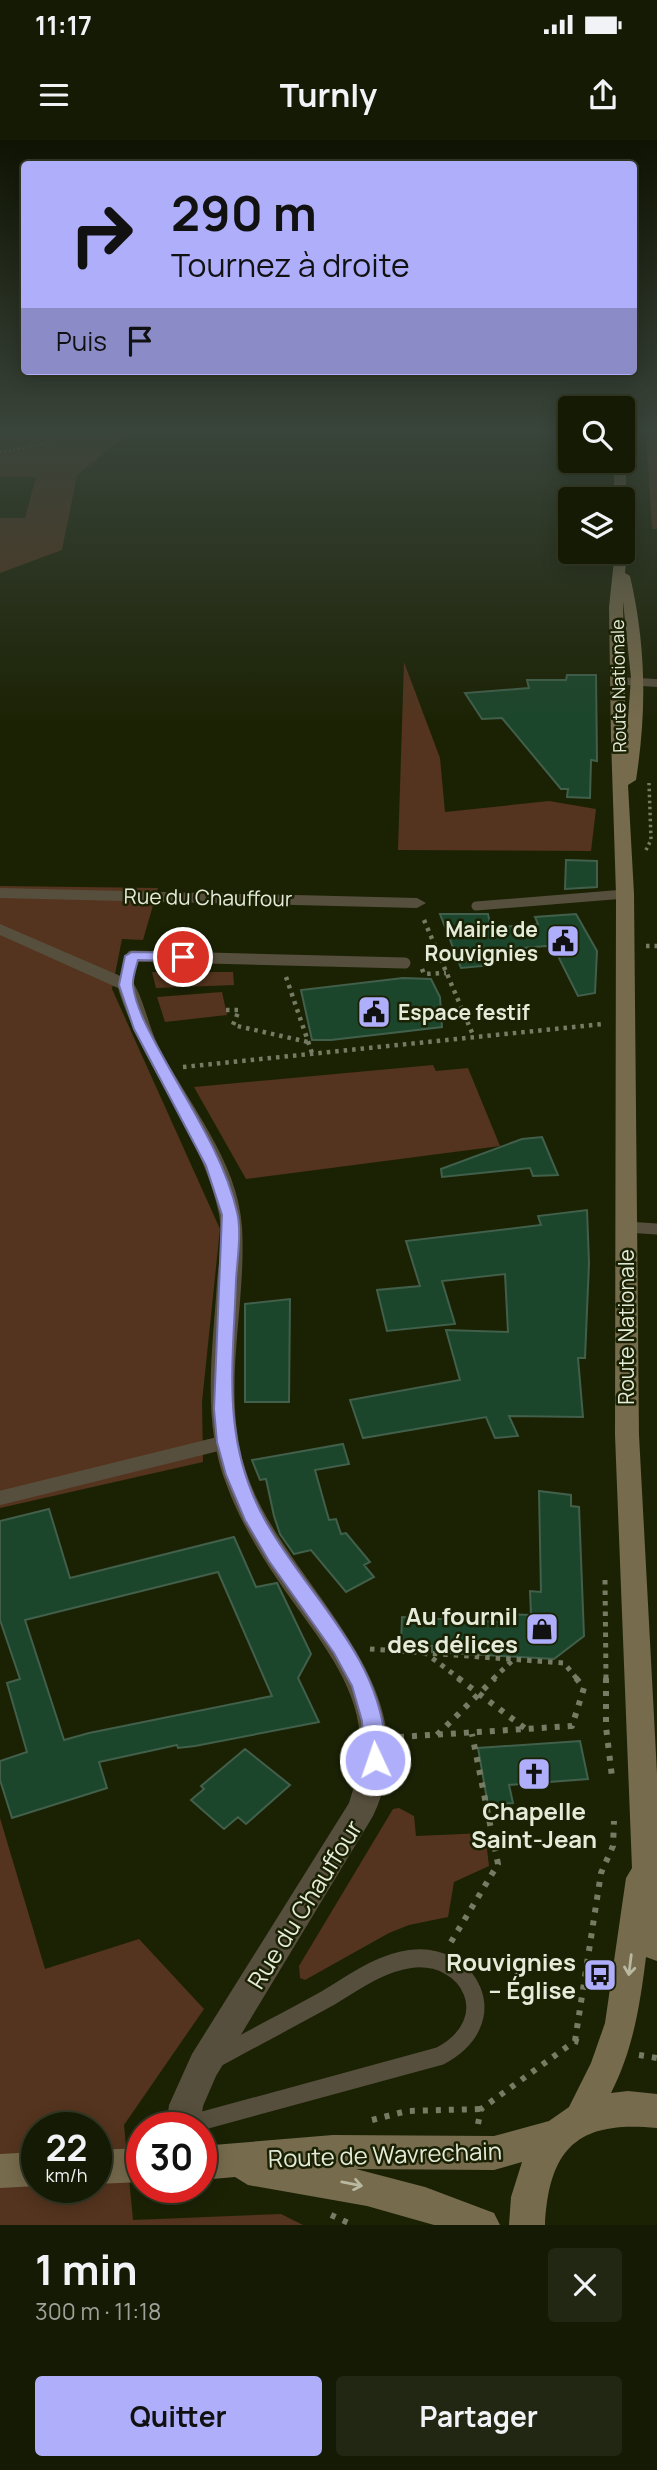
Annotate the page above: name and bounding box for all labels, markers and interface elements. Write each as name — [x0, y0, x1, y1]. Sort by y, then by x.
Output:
text: 11:17 — [35, 7, 92, 43]
text: Turnly — [280, 73, 377, 117]
icon: menu — [35, 76, 73, 114]
icon: share — [584, 76, 622, 114]
text: 290 m — [171, 179, 317, 246]
icon: right — [56, 189, 147, 280]
text: Tournez à droite — [171, 243, 410, 287]
icon: arrive — [121, 322, 159, 360]
text: Puis — [56, 323, 107, 359]
map controls — [558, 396, 635, 564]
button: search — [558, 396, 635, 473]
button: layers — [558, 487, 635, 564]
street label: Route Nationale — [605, 619, 631, 753]
street label: Rue du Chauffour — [123, 882, 293, 912]
place label: Mairie de Rouvignies — [425, 915, 538, 967]
public building icon: Mairie de Rouvignies — [544, 922, 582, 960]
pin — [153, 927, 213, 987]
icon: arrive — [164, 938, 202, 976]
public building icon: Espace festif — [355, 993, 393, 1031]
place label: Espace festif — [398, 998, 530, 1026]
street label: Route Nationale — [612, 1249, 640, 1405]
place label: Au fournil des délices — [387, 1599, 518, 1660]
shop icon: Au fournil des délices — [523, 1610, 561, 1648]
position arrow — [338, 1723, 412, 1797]
church icon: Chapelle Saint-Jean — [515, 1755, 553, 1793]
place label: Chapelle Saint-Jean — [471, 1794, 597, 1855]
street label: Rue du Chauffour — [239, 1813, 369, 1995]
place label: Rouvignies – Église — [446, 1945, 576, 2006]
one-way arrow — [623, 1953, 636, 1976]
bus stop icon: Rouvignies – Église — [581, 1956, 619, 1994]
speed limit sign: 30 — [126, 2112, 217, 2203]
text: 22 — [46, 2124, 87, 2172]
street label: Route de Wavrechain — [267, 2133, 503, 2175]
text: km/h — [46, 2163, 87, 2187]
one-way arrow — [340, 2178, 363, 2191]
text: 1 min — [35, 2240, 138, 2298]
button: close — [548, 2248, 622, 2322]
text: 300 m · 11:18 — [35, 2295, 161, 2327]
button: Quitter — [35, 2376, 322, 2456]
button: Partager — [336, 2376, 622, 2456]

